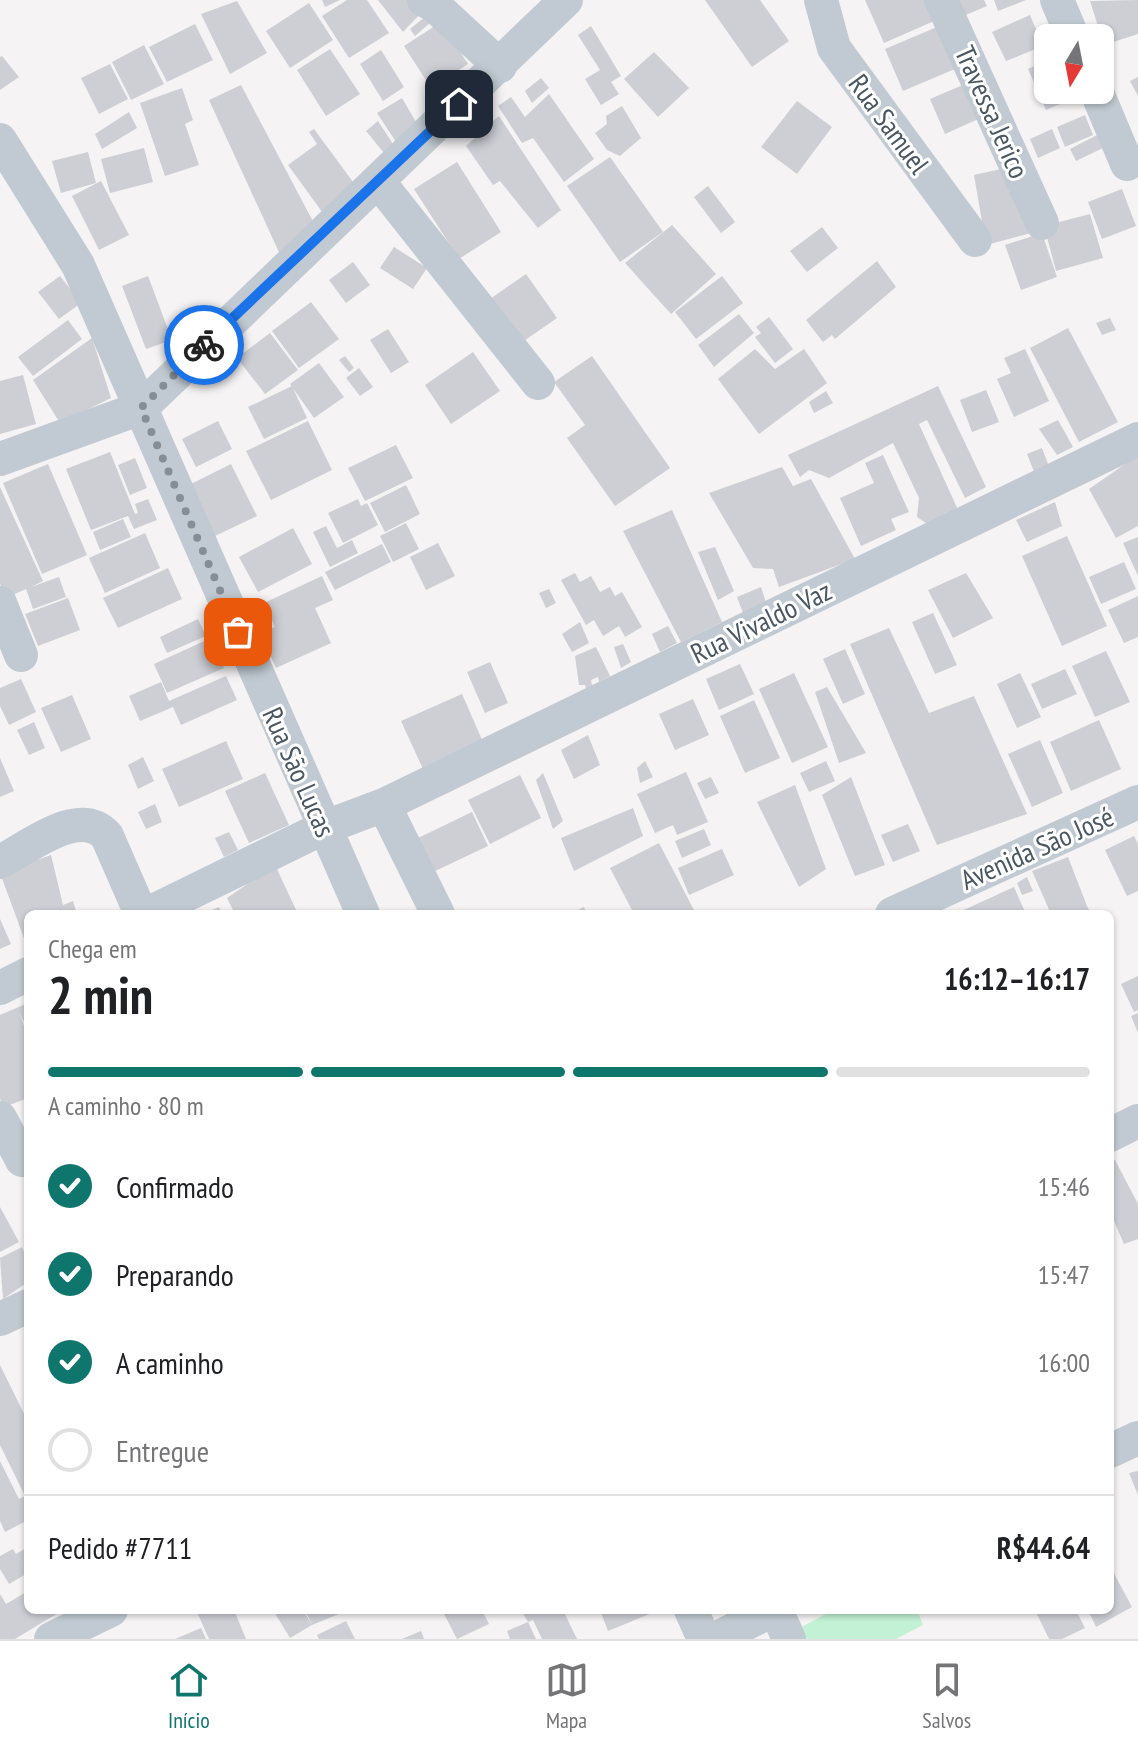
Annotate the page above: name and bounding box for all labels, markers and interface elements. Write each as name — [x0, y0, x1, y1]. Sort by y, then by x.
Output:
north arrow — [1034, 24, 1114, 104]
map controls — [1034, 24, 1114, 104]
street label: Travessa Jerico — [947, 40, 1038, 184]
street label: Rua Samuel — [841, 67, 938, 181]
pin — [425, 70, 493, 138]
icon: home — [437, 82, 481, 126]
courier — [164, 305, 244, 385]
icon: bike — [182, 323, 226, 367]
street label: Rua Vivaldo Vaz — [684, 572, 837, 672]
pin — [204, 598, 272, 666]
icon: bag — [216, 610, 260, 654]
street label: Rua São Lucas — [254, 701, 344, 842]
street label: Avenida São José — [955, 797, 1119, 898]
text: Chega em — [48, 932, 137, 965]
text: 16:12–16:17 — [944, 959, 1090, 998]
text: 2 min — [48, 961, 153, 1028]
text: A caminho · 80 m — [48, 1089, 204, 1122]
icon: check — [48, 1164, 92, 1208]
text: Confirmado — [116, 1167, 234, 1206]
text: 15:46 — [1038, 1170, 1090, 1203]
icon: check — [48, 1252, 92, 1296]
text: Preparando — [116, 1255, 234, 1294]
text: 15:47 — [1038, 1258, 1090, 1291]
icon: check — [48, 1340, 92, 1384]
text: A caminho — [116, 1343, 224, 1382]
text: 16:00 — [1038, 1346, 1090, 1379]
text: Entregue — [116, 1431, 209, 1470]
text: Pedido #7711 — [48, 1528, 192, 1567]
text: R$44.64 — [997, 1528, 1090, 1567]
tab: Início — [167, 1658, 211, 1734]
tab: Mapa — [545, 1658, 589, 1734]
tab: Salvos — [922, 1658, 971, 1734]

